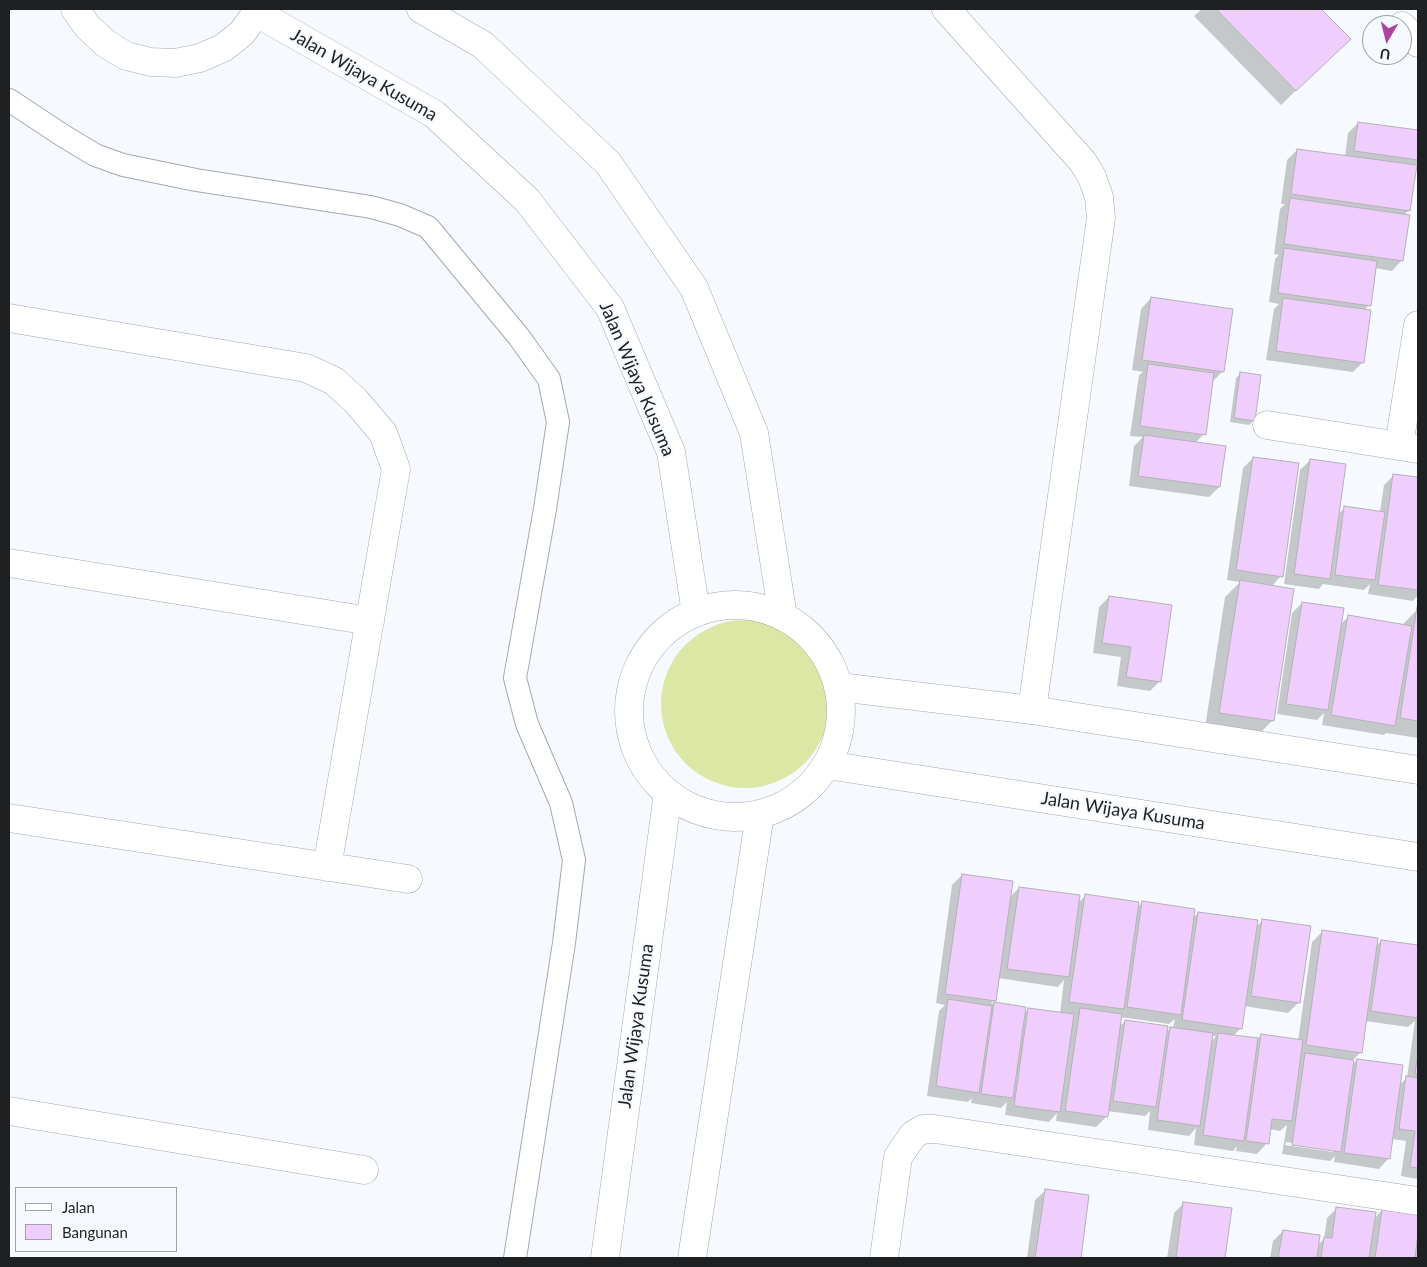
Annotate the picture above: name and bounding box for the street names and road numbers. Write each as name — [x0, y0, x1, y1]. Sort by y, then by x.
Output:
street label: Jalan Wijaya Kusuma — [287, 24, 441, 126]
street label: Jalan Wijaya Kusuma — [595, 299, 679, 459]
street label: Jalan Wijaya Kusuma — [1039, 787, 1207, 835]
street label: Jalan Wijaya Kusuma — [614, 942, 658, 1110]

